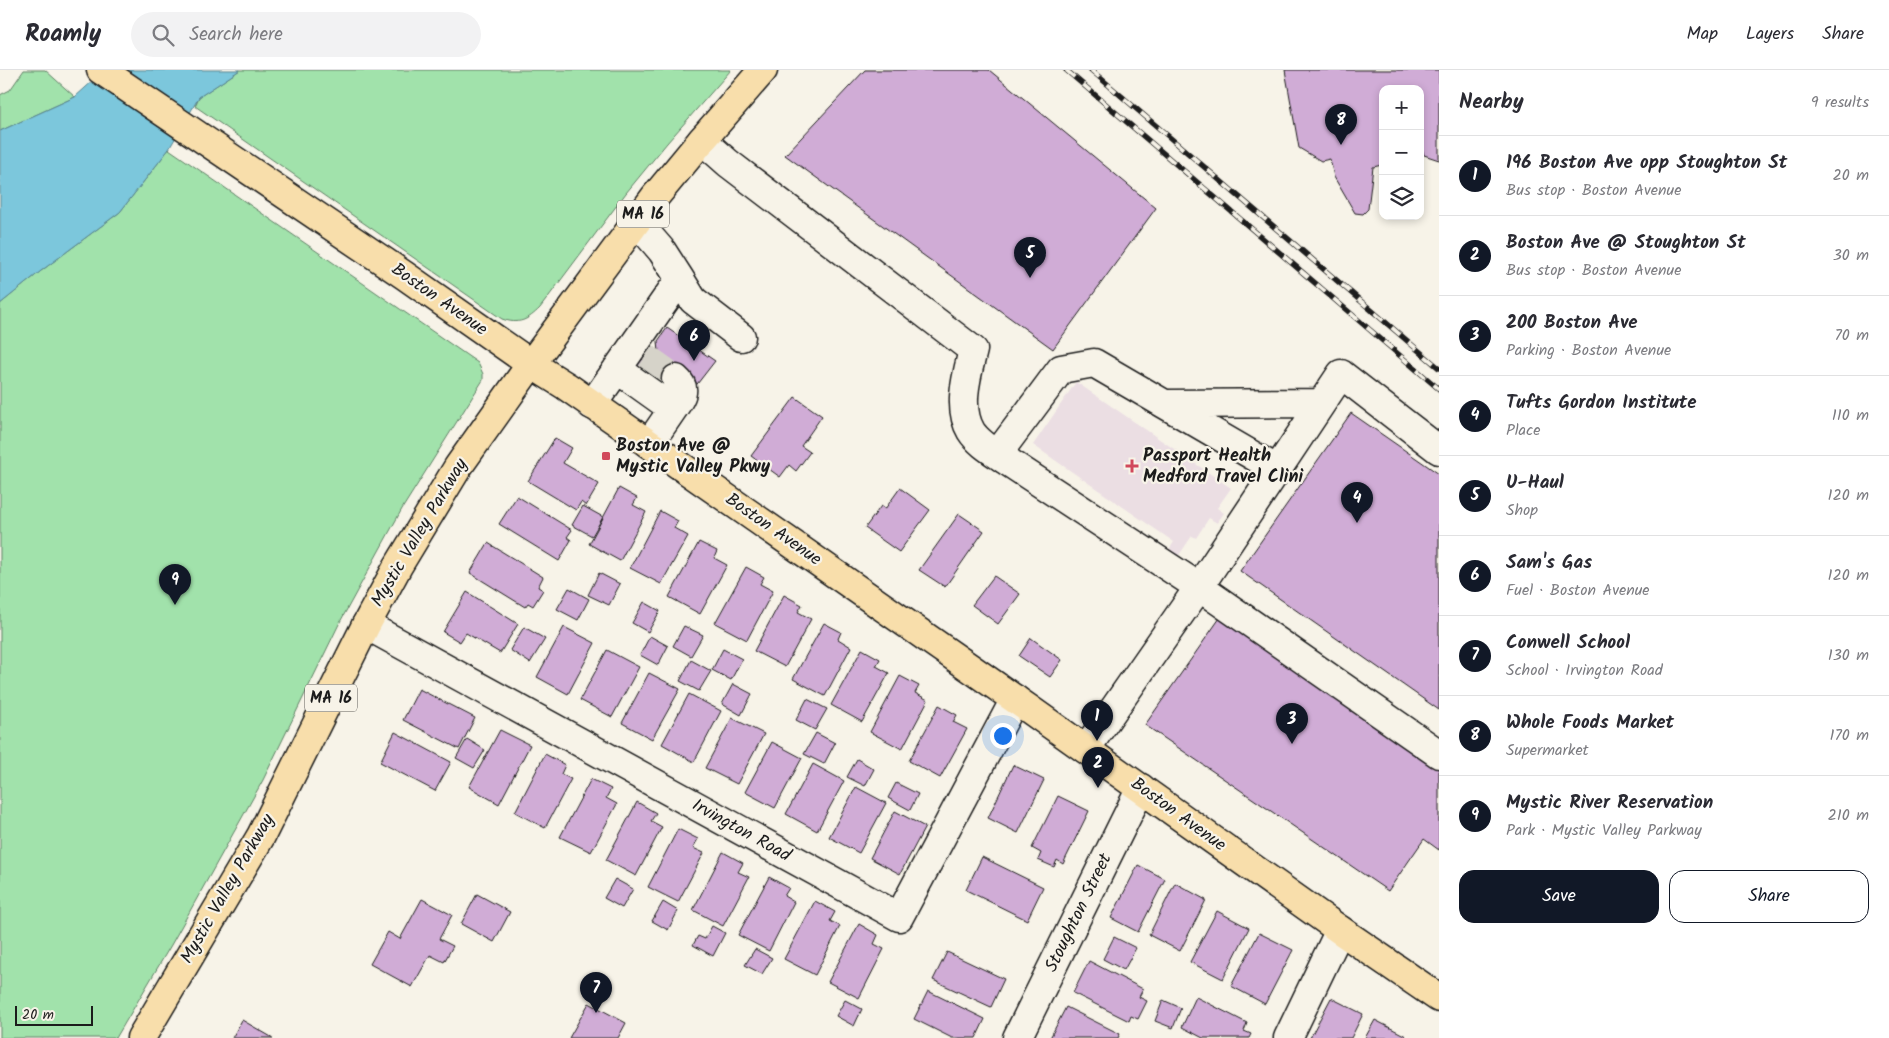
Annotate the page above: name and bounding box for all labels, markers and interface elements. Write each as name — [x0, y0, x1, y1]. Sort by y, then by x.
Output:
search box — [131, 12, 481, 57]
text: Roamly — [25, 15, 101, 54]
text: Search here — [189, 20, 283, 50]
text: Map — [1687, 20, 1718, 49]
text: Layers — [1746, 20, 1794, 49]
text: Share — [1822, 20, 1864, 49]
icon: search — [149, 21, 177, 49]
map controls — [1379, 85, 1424, 220]
button: + — [1379, 85, 1424, 130]
text: Nearby — [1459, 86, 1524, 119]
text: 9 results — [1811, 90, 1869, 115]
pin: 8 — [1325, 104, 1357, 145]
button: − — [1379, 130, 1424, 175]
text: 196 Boston Ave opp Stoughton St — [1506, 148, 1787, 178]
text: 1 — [1473, 163, 1477, 188]
text: 20 m — [1833, 163, 1869, 188]
button: layers — [1379, 175, 1424, 220]
text: Bus stop · Boston Avenue — [1506, 178, 1681, 203]
road number: MA 16 — [617, 200, 669, 228]
text: Boston Ave @ Stoughton St — [1506, 228, 1746, 258]
pin: 5 — [1014, 237, 1046, 278]
text: 2 — [1470, 243, 1480, 268]
text: 30 m — [1833, 243, 1869, 268]
street label: Boston Avenue — [385, 256, 493, 344]
text: Bus stop · Boston Avenue — [1506, 258, 1681, 283]
text: 200 Boston Ave — [1506, 308, 1638, 338]
pin: 6 — [678, 320, 710, 361]
text: 3 — [1471, 323, 1479, 348]
text: 70 m — [1834, 323, 1869, 348]
text: Parking · Boston Avenue — [1506, 338, 1671, 363]
text: Tufts Gordon Institute — [1506, 388, 1697, 418]
text: 4 — [1471, 403, 1479, 428]
text: 110 m — [1832, 403, 1869, 428]
text: Place — [1506, 418, 1540, 443]
place label: Boston Ave @ Mystic Valley Pkwy — [616, 432, 771, 482]
place label: Passport Health Medford Travel Clini — [1143, 442, 1303, 492]
marker: Boston Ave @ Mystic Valley Pkwy — [600, 450, 612, 462]
street label: Mystic Valley Parkway — [364, 453, 476, 613]
marker: Passport Health Medford Travel Clini — [1125, 459, 1139, 473]
text: U-Haul — [1506, 468, 1564, 498]
pin: 4 — [1341, 482, 1373, 523]
text: 5 — [1471, 483, 1479, 508]
text: 120 m — [1828, 483, 1869, 508]
street label: Boston Avenue — [719, 486, 827, 574]
text: Shop — [1506, 498, 1538, 523]
text: Sam's Gas — [1506, 548, 1592, 578]
text: 6 — [1471, 563, 1479, 588]
text: 120 m — [1828, 563, 1869, 588]
pin: 9 — [159, 564, 191, 605]
text: Fuel · Boston Avenue — [1506, 578, 1650, 603]
text: Conwell School — [1506, 628, 1630, 658]
text: 7 — [1471, 643, 1479, 668]
text: 130 m — [1828, 643, 1869, 668]
text: School · Irvington Road — [1506, 658, 1663, 683]
road number: MA 16 — [305, 684, 357, 711]
pin: 1 — [1081, 700, 1113, 741]
pin: 3 — [1276, 703, 1308, 744]
text: Whole Foods Market — [1506, 708, 1674, 738]
your location — [990, 723, 1016, 749]
text: 8 — [1470, 723, 1480, 748]
text: 170 m — [1829, 723, 1869, 748]
text: Supermarket — [1506, 738, 1589, 763]
pin: 2 — [1082, 747, 1114, 788]
street label: Boston Avenue — [1124, 770, 1232, 860]
text: Mystic River Reservation — [1506, 788, 1713, 818]
street label: Irvington Road — [686, 792, 797, 871]
text: 9 — [1471, 803, 1479, 828]
text: 210 m — [1828, 803, 1869, 828]
street label: Mystic Valley Parkway — [173, 808, 283, 969]
text: Park · Mystic Valley Parkway — [1506, 818, 1702, 843]
street label: Stoughton Street — [1038, 848, 1121, 977]
button: Save — [1459, 870, 1659, 923]
button: Share — [1669, 870, 1869, 923]
pin: 7 — [580, 972, 612, 1013]
scale bar — [15, 1003, 92, 1026]
text: 20 m — [22, 1004, 54, 1026]

